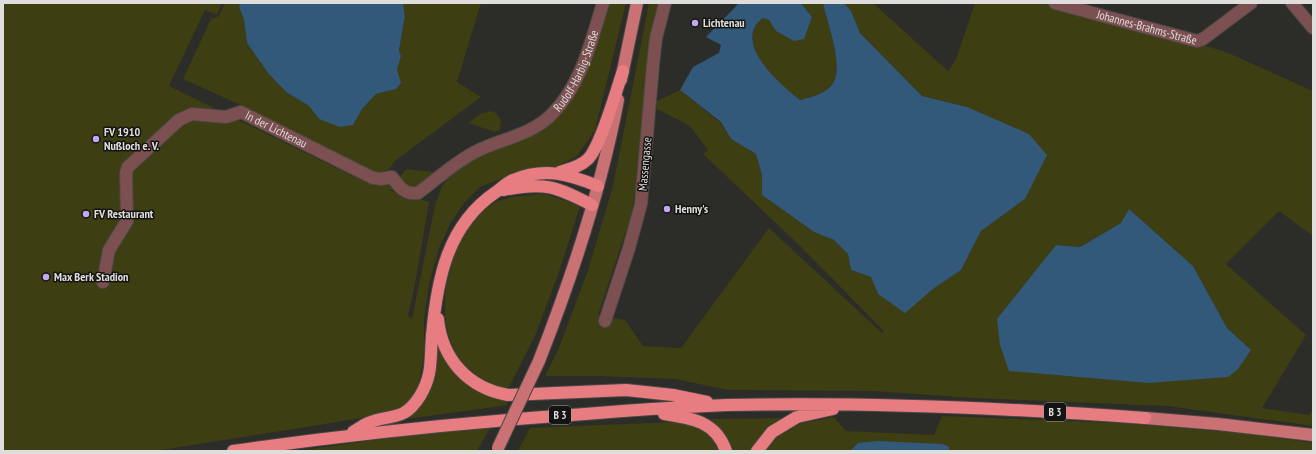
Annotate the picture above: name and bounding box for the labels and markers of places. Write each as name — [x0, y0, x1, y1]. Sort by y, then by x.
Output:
place label: Lichtenau — [703, 15, 745, 30]
marker: Lichtenau — [690, 18, 700, 28]
place label: FV 1910 Nußloch e. V. — [104, 124, 160, 153]
marker: FV 1910 Nußloch e. V. — [91, 134, 101, 144]
place label: Henny's — [675, 201, 708, 216]
marker: Henny's — [662, 204, 672, 214]
place label: FV Restaurant — [94, 206, 154, 221]
marker: FV Restaurant — [81, 209, 91, 219]
place label: Max Berk Stadion — [54, 269, 128, 284]
marker: Max Berk Stadion — [41, 272, 51, 282]

